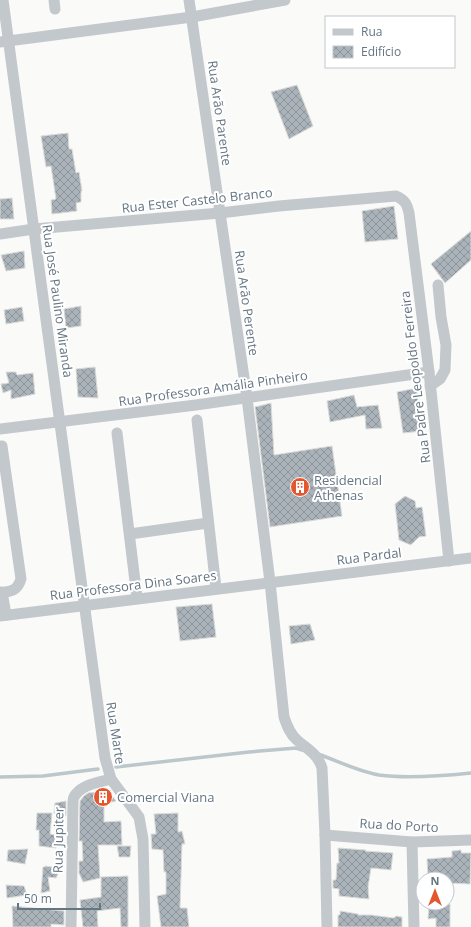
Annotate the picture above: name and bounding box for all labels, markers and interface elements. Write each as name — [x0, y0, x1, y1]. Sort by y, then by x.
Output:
legend — [325, 16, 455, 68]
text: Rua — [361, 23, 382, 40]
text: Edifício — [361, 43, 401, 60]
street label: Rua Arão Parente — [204, 59, 236, 167]
street label: Rua Ester Castelo Branco — [121, 183, 274, 217]
street label: Rua José Paulino Miranda — [38, 223, 78, 379]
street label: Rua Arão Perente — [231, 249, 263, 357]
street label: Rua Padre Leopoldo Ferreira — [395, 290, 435, 464]
street label: Rua Professora Amália Pinheiro — [117, 366, 309, 410]
place label: Residencial Athenas — [314, 471, 382, 504]
building icon: Residencial Athenas — [289, 476, 311, 498]
street label: Rua Pardal — [335, 543, 403, 569]
street label: Rua Professora Dina Soares — [49, 566, 217, 604]
street label: Rua Marte — [102, 701, 130, 765]
building icon: Comercial Viana — [92, 786, 114, 808]
place label: Comercial Viana — [117, 788, 215, 806]
street label: Rua Jupiter — [48, 806, 68, 873]
street label: Rua do Porto — [359, 814, 439, 836]
north arrow — [415, 871, 455, 911]
text: N — [431, 873, 439, 888]
scale bar — [18, 885, 100, 911]
text: 50 m — [24, 890, 52, 907]

